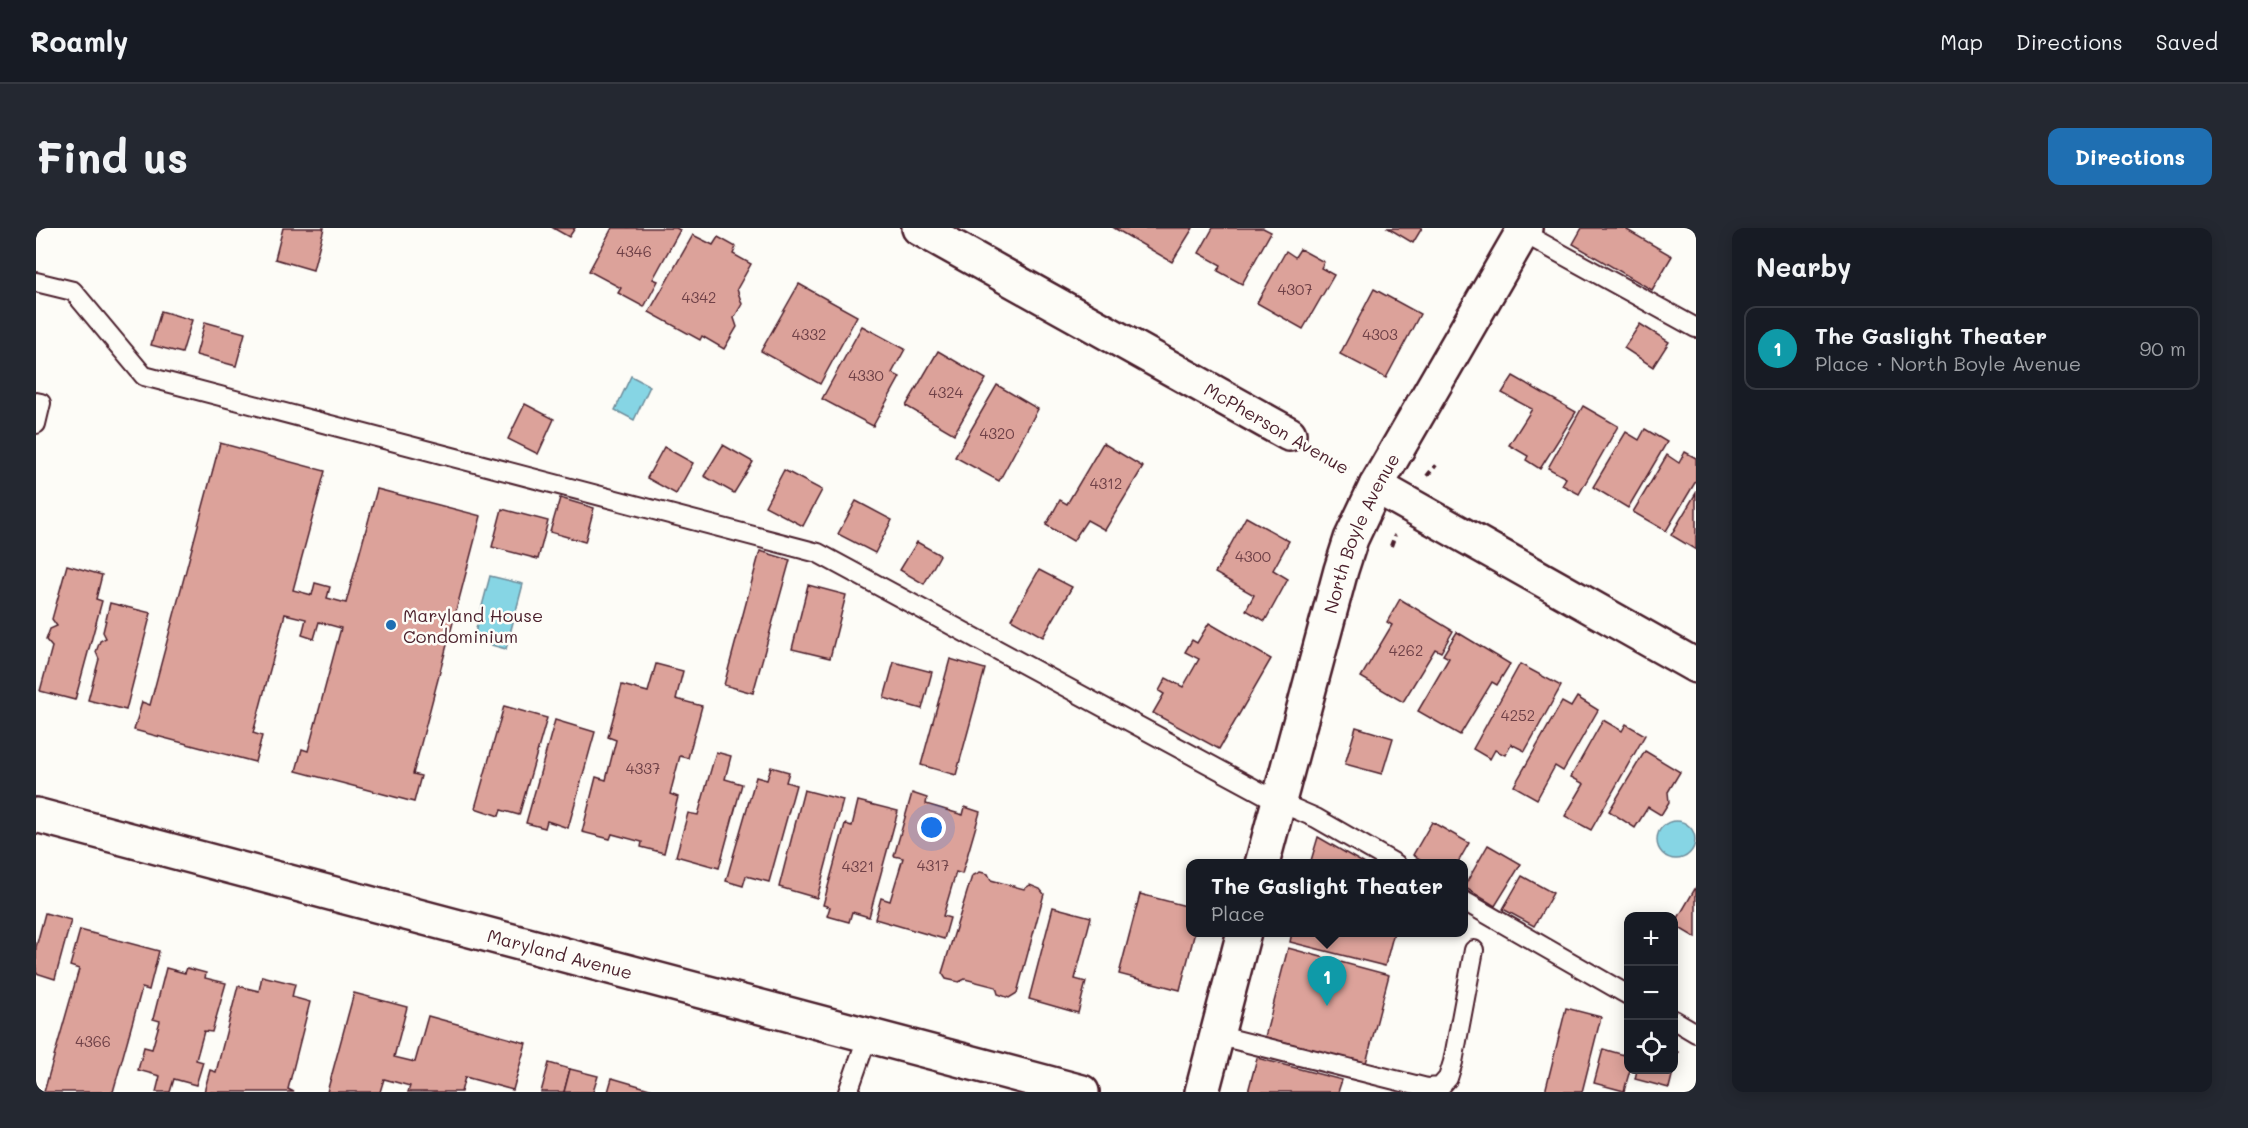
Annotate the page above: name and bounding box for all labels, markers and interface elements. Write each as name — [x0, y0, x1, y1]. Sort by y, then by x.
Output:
text: Roamly — [30, 23, 129, 59]
text: Map — [1940, 28, 1983, 55]
text: Directions — [2016, 28, 2123, 55]
text: Saved — [2156, 28, 2218, 55]
button: Directions — [2048, 128, 2212, 185]
text: Find us — [36, 129, 188, 184]
house number: 4346 — [616, 241, 652, 261]
text: Nearby — [1756, 250, 1851, 284]
house number: 4307 — [1277, 279, 1313, 299]
house number: 4342 — [682, 287, 716, 307]
text: The Gaslight Theater — [1815, 321, 2047, 350]
house number: 4332 — [792, 324, 826, 344]
house number: 4303 — [1362, 324, 1398, 344]
text: 1 — [1773, 335, 1782, 361]
text: 90 m — [2140, 335, 2186, 361]
text: Place · North Boyle Avenue — [1815, 350, 2081, 376]
house number: 4330 — [848, 365, 884, 385]
street label: McPherson Avenue — [1200, 377, 1354, 479]
house number: 4324 — [929, 382, 964, 402]
house number: 4320 — [979, 423, 1015, 443]
street label: North Boyle Avenue — [1318, 448, 1405, 616]
house number: 4312 — [1090, 473, 1122, 493]
house number: 4300 — [1235, 546, 1271, 566]
place label: Maryland House Condominium — [403, 603, 543, 648]
marker: Maryland House Condominium — [384, 618, 398, 632]
house number: 4262 — [1389, 640, 1423, 660]
house number: 4252 — [1501, 705, 1535, 725]
house number: 4337 — [626, 758, 660, 778]
your location — [917, 813, 946, 842]
house number: 4317 — [917, 855, 949, 875]
house number: 4321 — [842, 856, 874, 876]
popup — [1186, 859, 1468, 937]
text: The Gaslight Theater — [1211, 871, 1443, 900]
text: Place — [1211, 900, 1265, 926]
map controls — [1624, 912, 1678, 1074]
button: + — [1624, 912, 1678, 966]
street label: Maryland Avenue — [485, 923, 635, 984]
pin: 1 — [1308, 956, 1346, 1006]
button: − — [1624, 966, 1678, 1020]
button: locate — [1624, 1020, 1678, 1074]
house number: 4366 — [75, 1031, 111, 1051]

